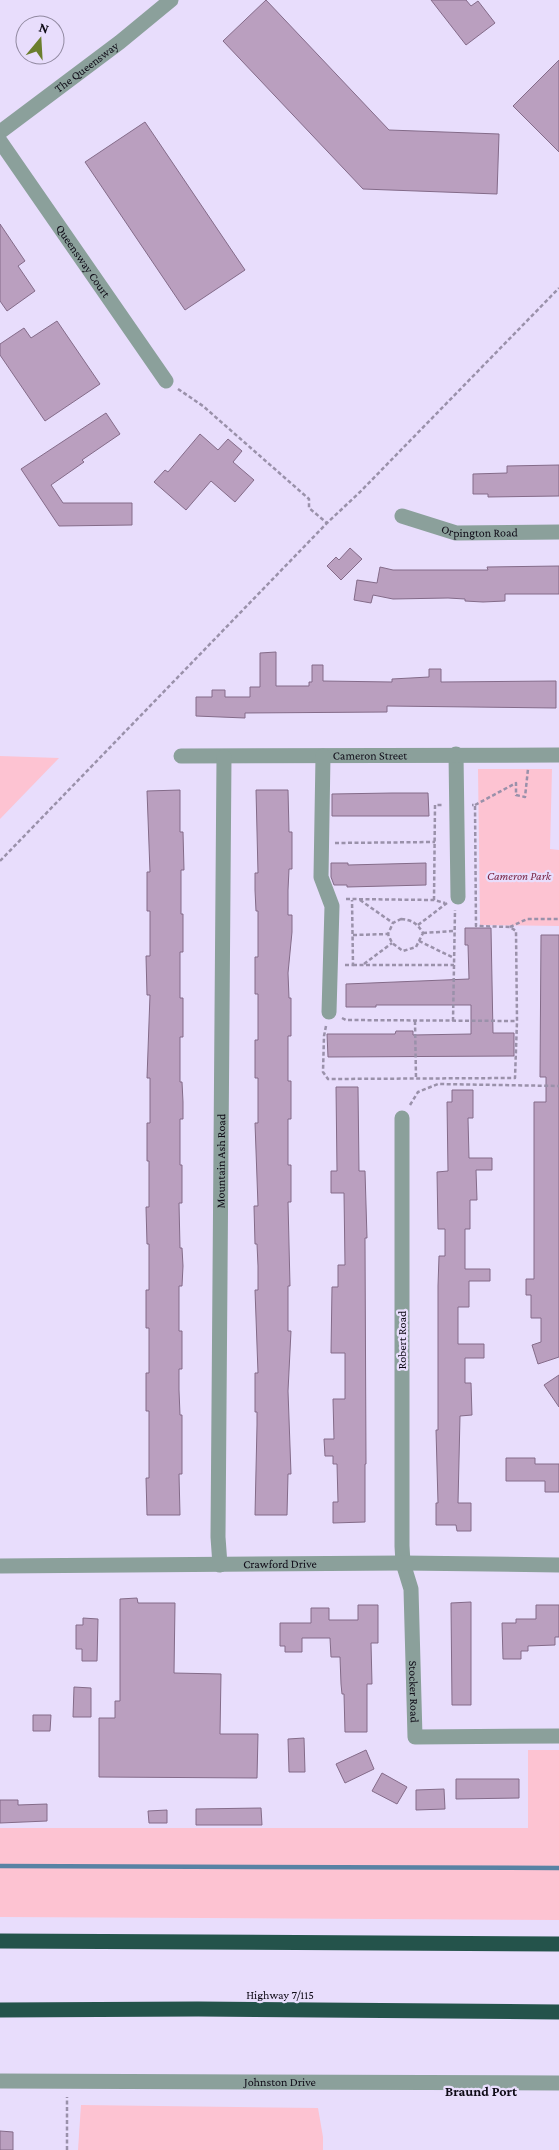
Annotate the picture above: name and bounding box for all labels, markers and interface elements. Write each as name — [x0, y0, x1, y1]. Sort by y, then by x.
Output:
north arrow — [15, 15, 65, 65]
text: N — [37, 19, 51, 37]
street label: The Queensway — [52, 38, 122, 96]
street label: Queensway Court — [53, 222, 114, 301]
street label: Orpington Road — [440, 522, 519, 540]
street label: Cameron Street — [333, 748, 408, 763]
park label: Cameron Park — [487, 869, 552, 883]
street label: Mountain Ash Road — [214, 1113, 228, 1208]
street label: Robert Road — [395, 1310, 409, 1369]
street label: Crawford Drive — [243, 1557, 317, 1571]
street label: Stocker Road — [406, 1660, 422, 1724]
street label: Highway 7/115 — [246, 1988, 314, 2002]
street label: Johnston Drive — [243, 2075, 316, 2089]
district label: Braund Port — [445, 2083, 518, 2099]

